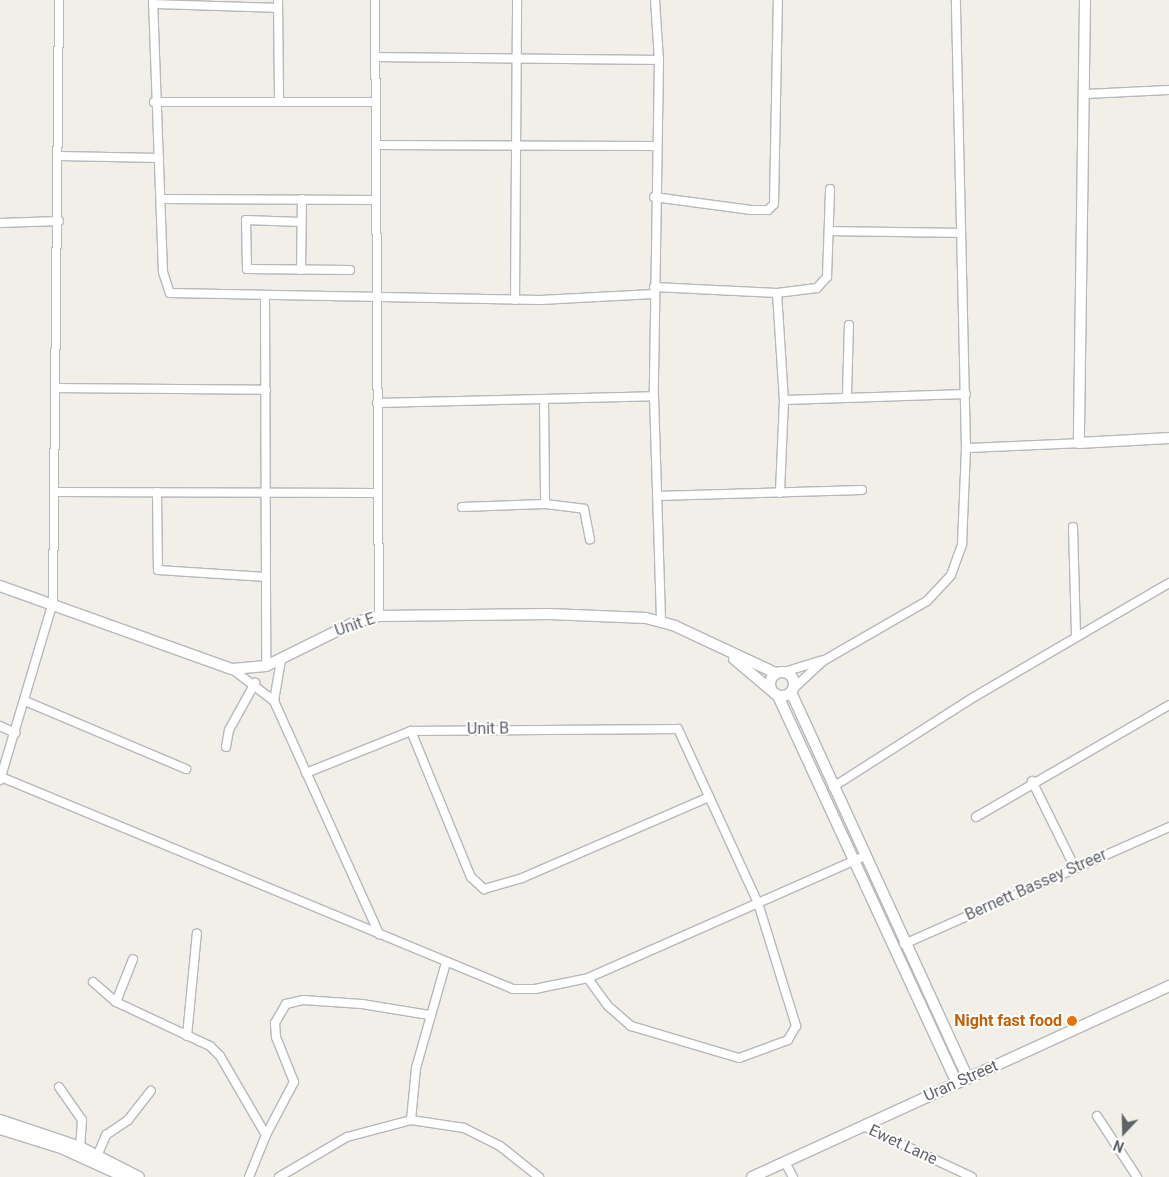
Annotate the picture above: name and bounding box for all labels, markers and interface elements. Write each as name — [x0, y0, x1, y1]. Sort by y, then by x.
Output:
street label: Unit E — [332, 609, 378, 641]
street label: Unit B — [467, 719, 509, 739]
street label: Bernett Bassey Streer — [962, 845, 1110, 925]
place label: Night fast food — [954, 1011, 1062, 1031]
marker: Night fast food — [1066, 1015, 1078, 1027]
street label: Uran Street — [921, 1056, 1001, 1106]
north arrow — [1099, 1107, 1149, 1157]
street label: Ewet Lane — [866, 1121, 940, 1169]
text: N — [1111, 1137, 1126, 1155]

